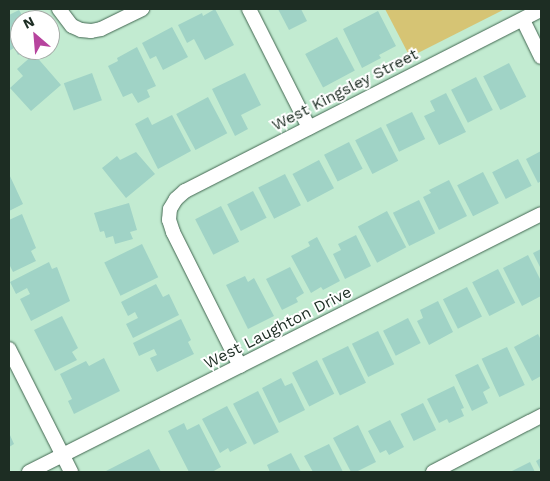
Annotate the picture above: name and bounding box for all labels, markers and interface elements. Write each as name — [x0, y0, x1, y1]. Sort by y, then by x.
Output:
north arrow — [10, 10, 60, 60]
text: N — [20, 13, 37, 32]
street label: West Kingsley Street — [269, 45, 421, 135]
street label: West Laughton Drive — [201, 282, 355, 374]

